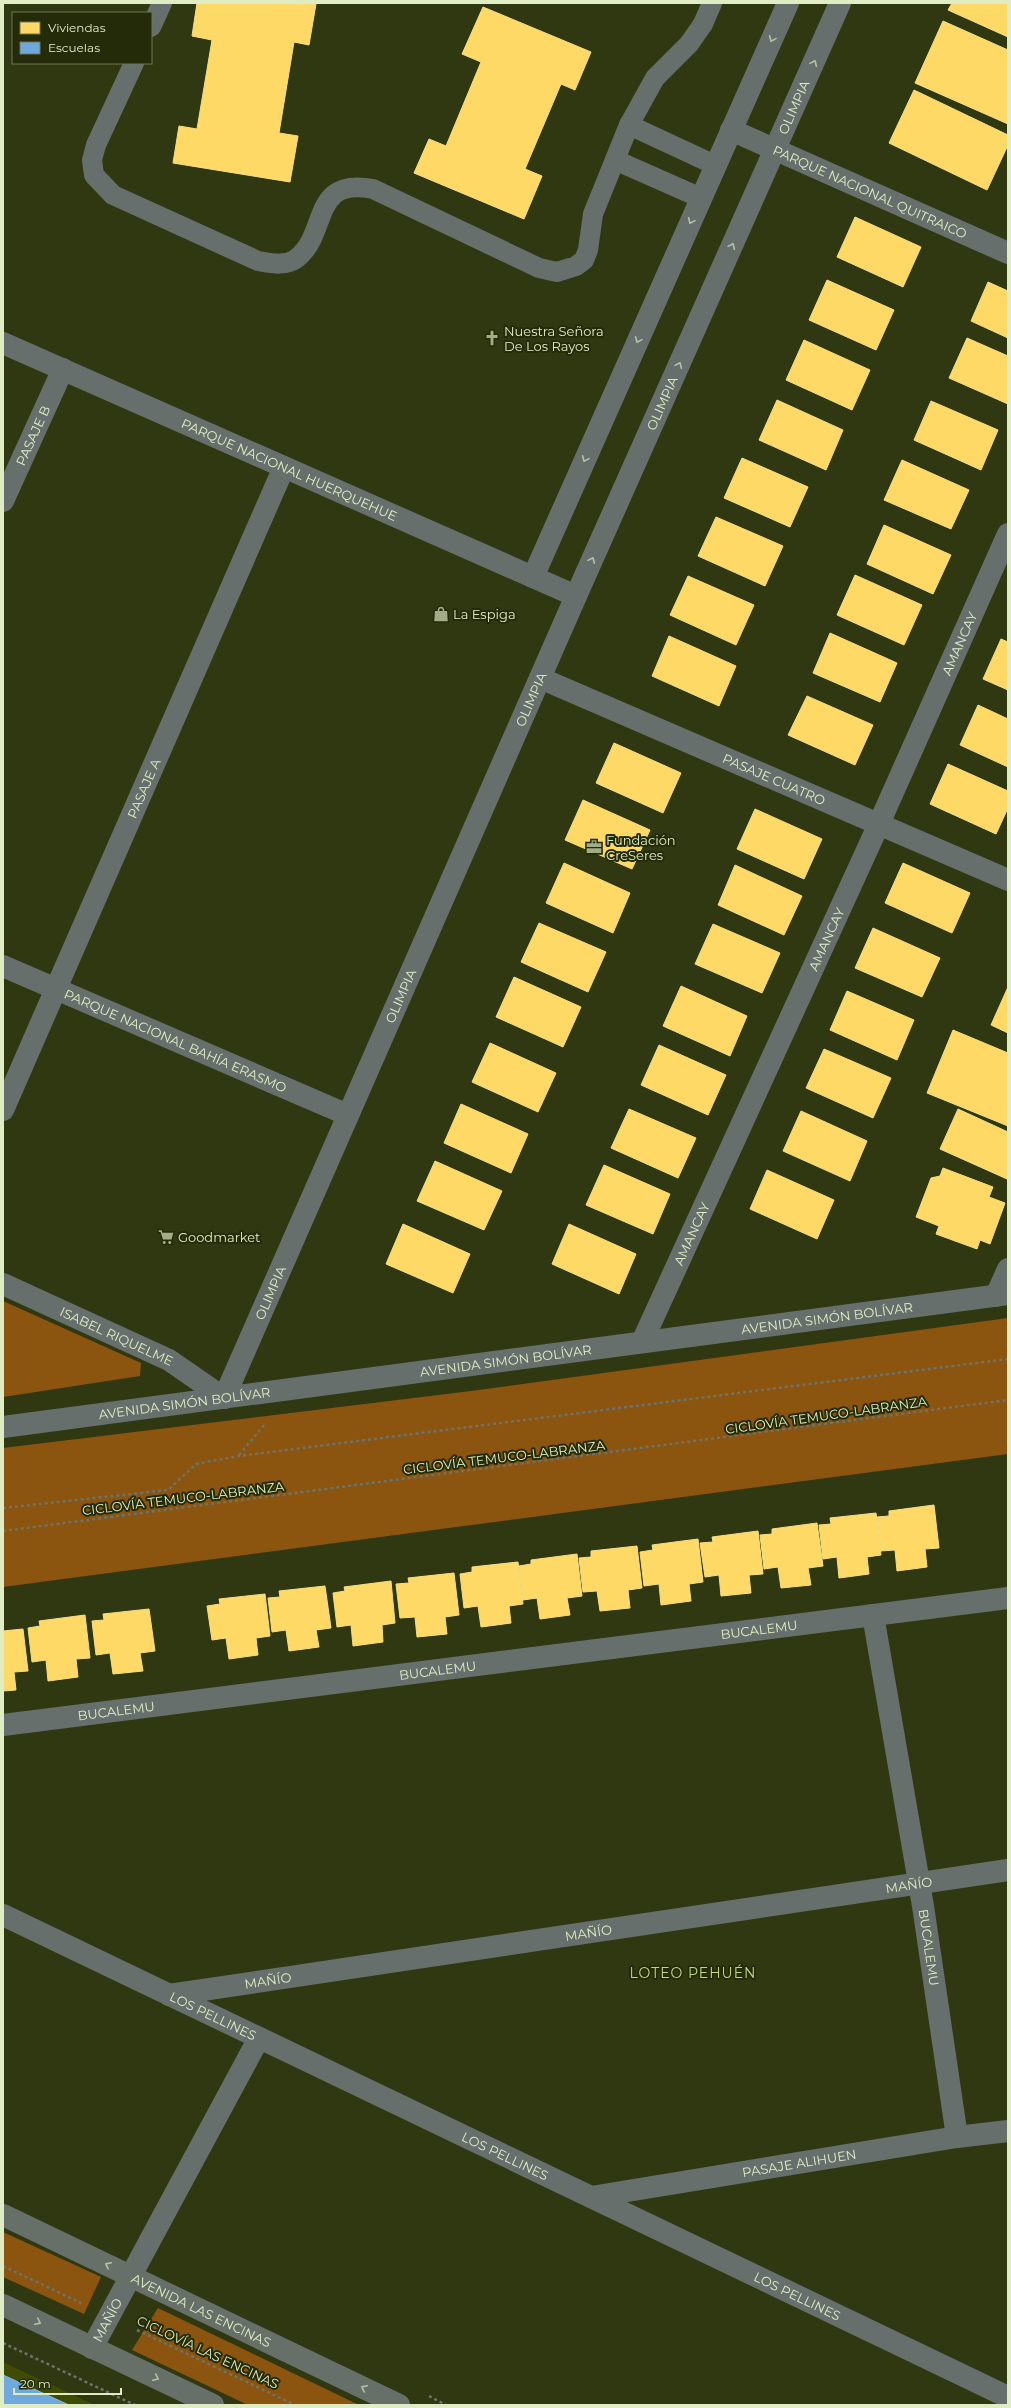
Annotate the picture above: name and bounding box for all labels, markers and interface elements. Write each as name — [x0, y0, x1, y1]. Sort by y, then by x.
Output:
legend — [12, 12, 152, 64]
text: Viviendas — [48, 20, 106, 35]
one-way arrow — [769, 34, 777, 42]
text: Escuelas — [48, 40, 100, 55]
one-way arrow — [809, 60, 817, 67]
street label: OLIMPIA — [775, 77, 813, 137]
street label: PARQUE NACIONAL QUITRAICO — [770, 142, 969, 242]
one-way arrow — [687, 218, 695, 225]
one-way arrow — [727, 242, 735, 250]
place label: Nuestra Señora De Los Rayos — [504, 323, 604, 354]
church icon: Nuestra Señora De Los Rayos — [483, 329, 501, 347]
one-way arrow — [635, 336, 643, 344]
one-way arrow — [674, 361, 682, 369]
street label: OLIMPIA — [643, 373, 681, 433]
street label: PASAJE B — [12, 403, 53, 468]
street label: PARQUE NACIONAL HUERQUEHUE — [179, 415, 400, 524]
one-way arrow — [582, 455, 590, 463]
one-way arrow — [587, 557, 595, 564]
shop icon: La Espiga — [432, 605, 450, 623]
place label: La Espiga — [453, 606, 516, 622]
street label: AMANCAY — [938, 609, 981, 678]
street label: OLIMPIA — [512, 669, 550, 729]
street label: PASAJE CUATRO — [720, 750, 828, 808]
street label: PASAJE A — [123, 755, 164, 821]
place label: Fundación CreSeres — [606, 832, 676, 863]
office icon: Fundación CreSeres — [585, 838, 603, 856]
street label: AMANCAY — [805, 904, 848, 973]
street label: OLIMPIA — [382, 966, 420, 1026]
street label: PARQUE NACIONAL BAHÍA ERASMO — [62, 985, 289, 1096]
street label: AMANCAY — [670, 1199, 713, 1268]
supermarket icon: Goodmarket — [157, 1228, 175, 1246]
place label: Goodmarket — [178, 1229, 260, 1245]
street label: OLIMPIA — [251, 1263, 289, 1322]
street label: AVENIDA SIMÓN BOLÍVAR — [740, 1299, 914, 1337]
street label: ISABEL RIQUELME — [57, 1303, 176, 1369]
street label: AVENIDA SIMÓN BOLÍVAR — [419, 1341, 592, 1380]
street label: AVENIDA SIMÓN BOLÍVAR — [98, 1384, 271, 1422]
street label: CICLOVÍA TEMUCO-LABRANZA — [724, 1393, 929, 1437]
street label: CICLOVÍA TEMUCO-LABRANZA — [402, 1437, 607, 1477]
street label: CICLOVÍA TEMUCO-LABRANZA — [81, 1478, 286, 1518]
street label: BUCALEMU — [720, 1617, 798, 1642]
street label: BUCALEMU — [398, 1657, 477, 1683]
street label: BUCALEMU — [77, 1698, 156, 1724]
street label: MAÑÍO — [884, 1873, 933, 1896]
street label: BUCALEMU — [916, 1908, 943, 1987]
street label: MAÑÍO — [564, 1921, 613, 1944]
district label: LOTEO PEHUÉN — [630, 1964, 756, 1982]
street label: MAÑÍO — [243, 1969, 293, 1992]
street label: LOS PELLINES — [167, 1988, 259, 2043]
street label: LOS PELLINES — [459, 2128, 551, 2183]
street label: PASAJE ALIHUEN — [741, 2146, 857, 2180]
one-way arrow — [104, 2263, 112, 2270]
street label: LOS PELLINES — [751, 2268, 843, 2324]
street label: AVENIDA LAS ENCINAS — [129, 2270, 274, 2350]
street label: MAÑÍO — [89, 2295, 125, 2344]
street label: CICLOVÍA LAS ENCINAS — [135, 2312, 281, 2392]
one-way arrow — [34, 2317, 42, 2325]
scale bar — [14, 2370, 121, 2396]
one-way arrow — [151, 2373, 159, 2381]
text: 20 m — [20, 2376, 51, 2391]
one-way arrow — [360, 2385, 368, 2393]

